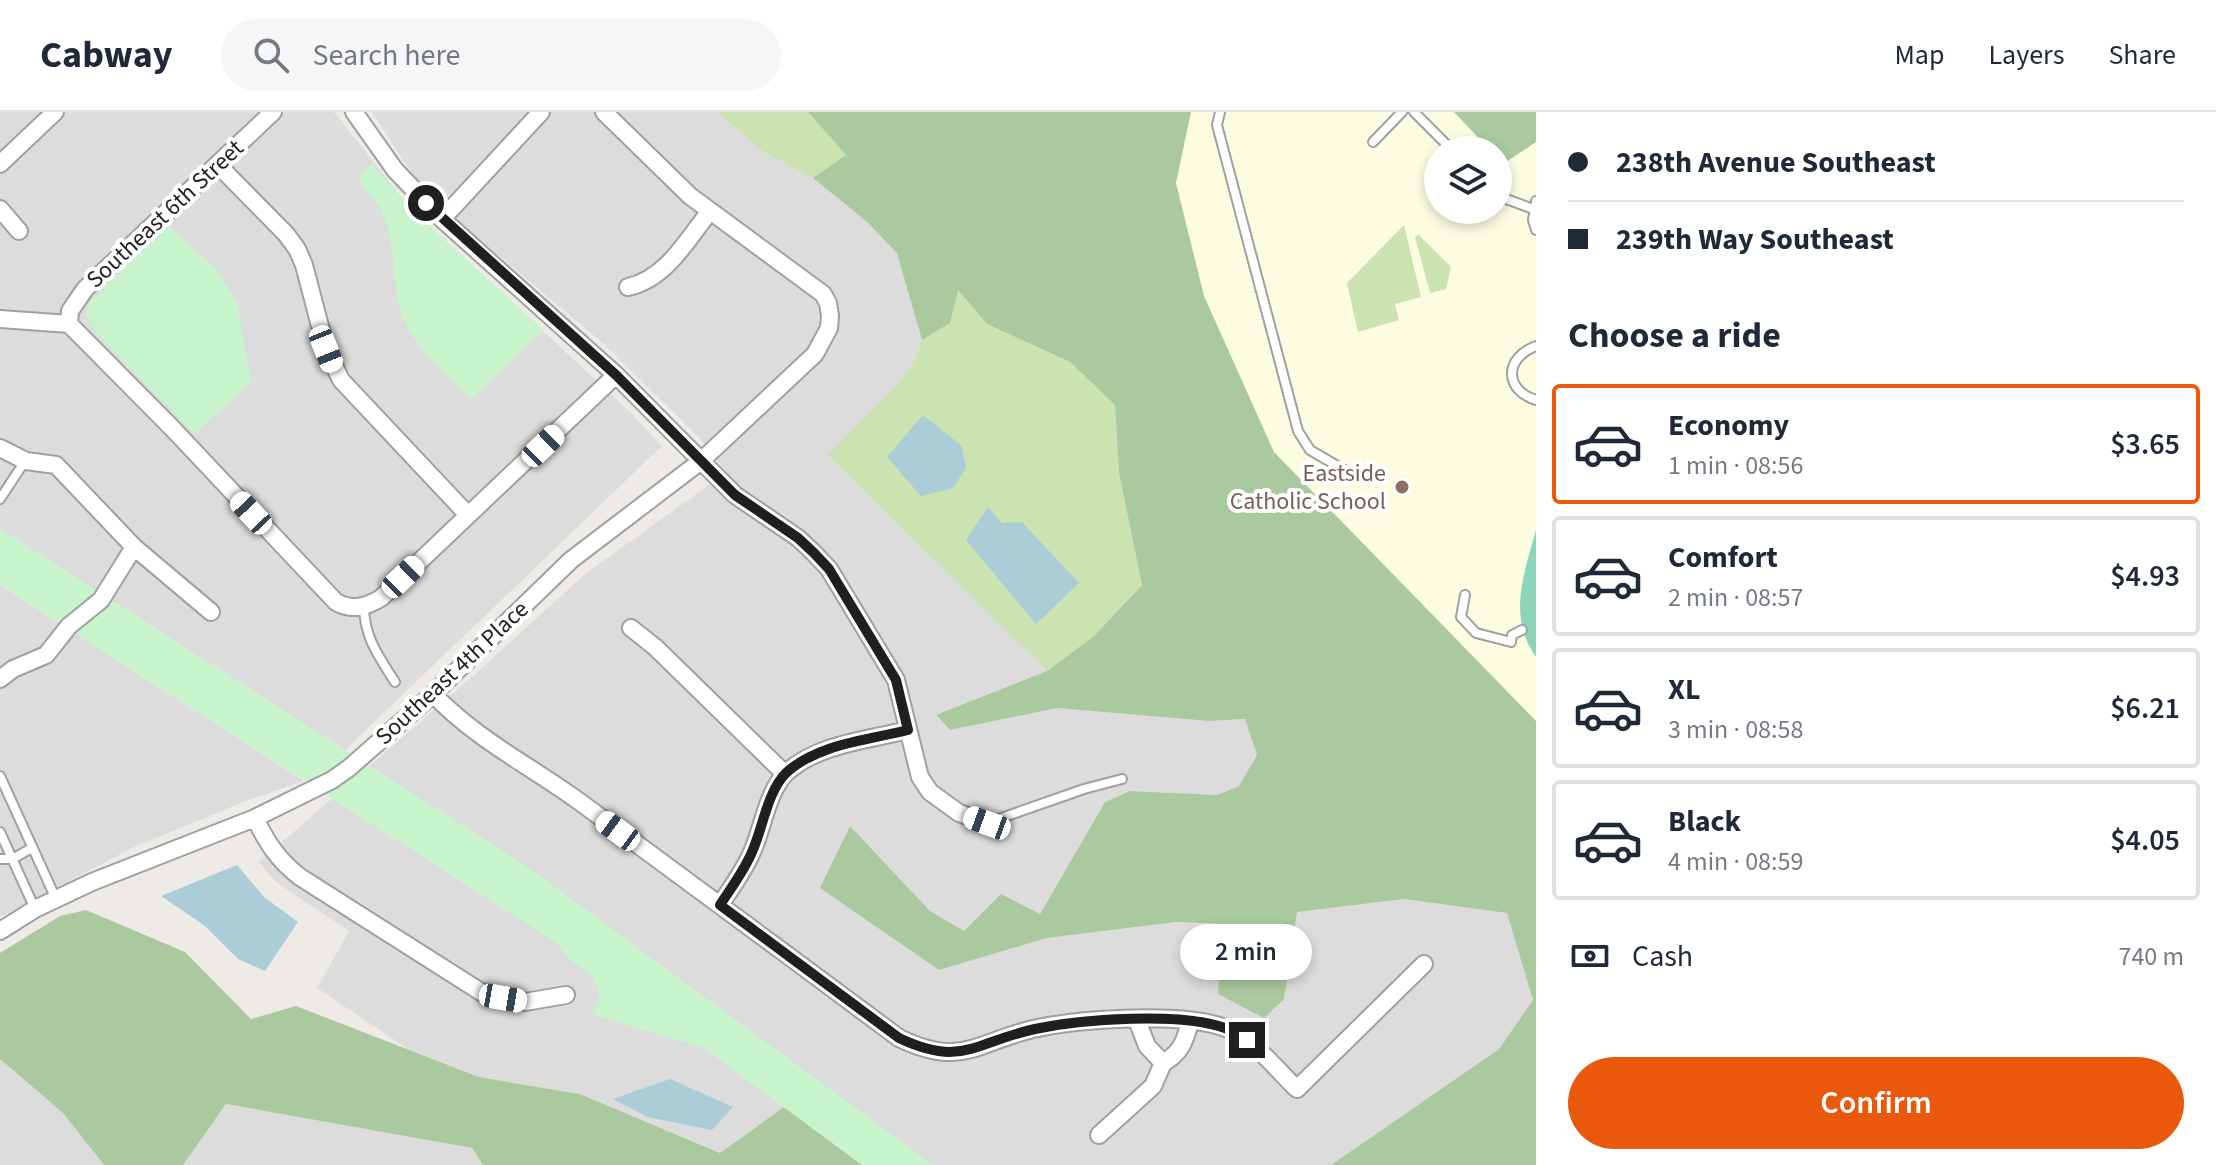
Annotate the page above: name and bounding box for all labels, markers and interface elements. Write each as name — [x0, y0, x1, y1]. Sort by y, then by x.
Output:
search box — [221, 19, 781, 91]
text: Cabway — [40, 28, 173, 82]
icon: search — [249, 33, 293, 77]
text: Search here — [313, 34, 460, 77]
text: Map — [1894, 35, 1944, 75]
text: Layers — [1988, 35, 2064, 75]
text: Share — [2108, 35, 2176, 75]
street label: Southeast 6th Street — [78, 132, 252, 296]
map controls — [1424, 136, 1512, 224]
button: layers — [1424, 136, 1512, 224]
text: 238th Avenue Southeast — [1616, 141, 1936, 184]
route start — [408, 185, 444, 221]
text: 239th Way Southeast — [1616, 218, 1894, 261]
text: Choose a ride — [1568, 310, 1781, 361]
car — [306, 322, 346, 376]
text: Economy — [1668, 404, 1789, 447]
icon: car — [1572, 408, 1644, 480]
car — [517, 421, 569, 471]
text: $3.65 — [2110, 423, 2180, 466]
text: 1 min · 08:56 — [1668, 447, 1803, 484]
place label: Eastside Catholic School — [1230, 456, 1386, 519]
marker: Eastside Catholic School — [1393, 478, 1411, 496]
car — [226, 487, 276, 539]
text: Comfort — [1668, 536, 1778, 579]
icon: car — [1572, 540, 1644, 612]
car — [377, 552, 429, 602]
text: $4.93 — [2110, 555, 2180, 598]
text: 2 min · 08:57 — [1668, 579, 1803, 616]
street label: Southeast 4th Place — [368, 593, 536, 753]
text: XL — [1668, 668, 1701, 711]
icon: car — [1572, 672, 1644, 744]
text: $6.21 — [2110, 687, 2180, 730]
text: 3 min · 08:58 — [1668, 711, 1803, 748]
text: Black — [1668, 800, 1741, 843]
car — [960, 804, 1014, 842]
icon: car — [1572, 804, 1644, 876]
car — [592, 807, 644, 855]
text: $4.05 — [2110, 819, 2180, 862]
text: 4 min · 08:59 — [1668, 843, 1803, 880]
callout: 2 min — [1181, 924, 1313, 980]
text: 2 min — [1215, 933, 1277, 970]
icon: cash — [1568, 934, 1612, 978]
text: Cash — [1632, 935, 1693, 978]
text: 740 m — [2118, 938, 2184, 975]
car — [477, 982, 529, 1014]
route end — [1229, 1022, 1265, 1058]
button: Confirm — [1568, 1057, 2184, 1149]

